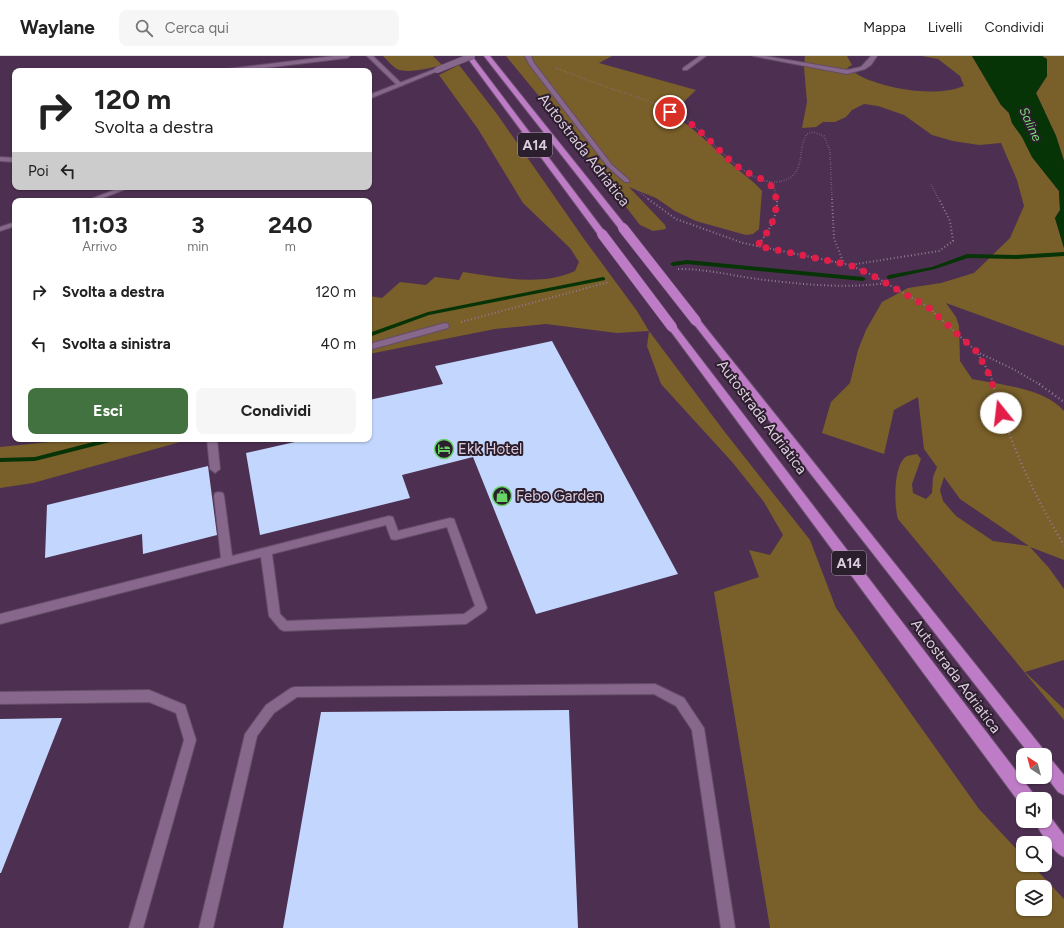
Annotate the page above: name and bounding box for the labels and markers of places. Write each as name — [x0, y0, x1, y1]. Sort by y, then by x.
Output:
pin — [653, 95, 687, 129]
hotel icon: Ekk Hotel — [433, 438, 455, 460]
place label: Ekk Hotel — [458, 440, 522, 458]
shop icon: Febo Garden — [491, 485, 513, 507]
place label: Febo Garden — [516, 487, 603, 505]

